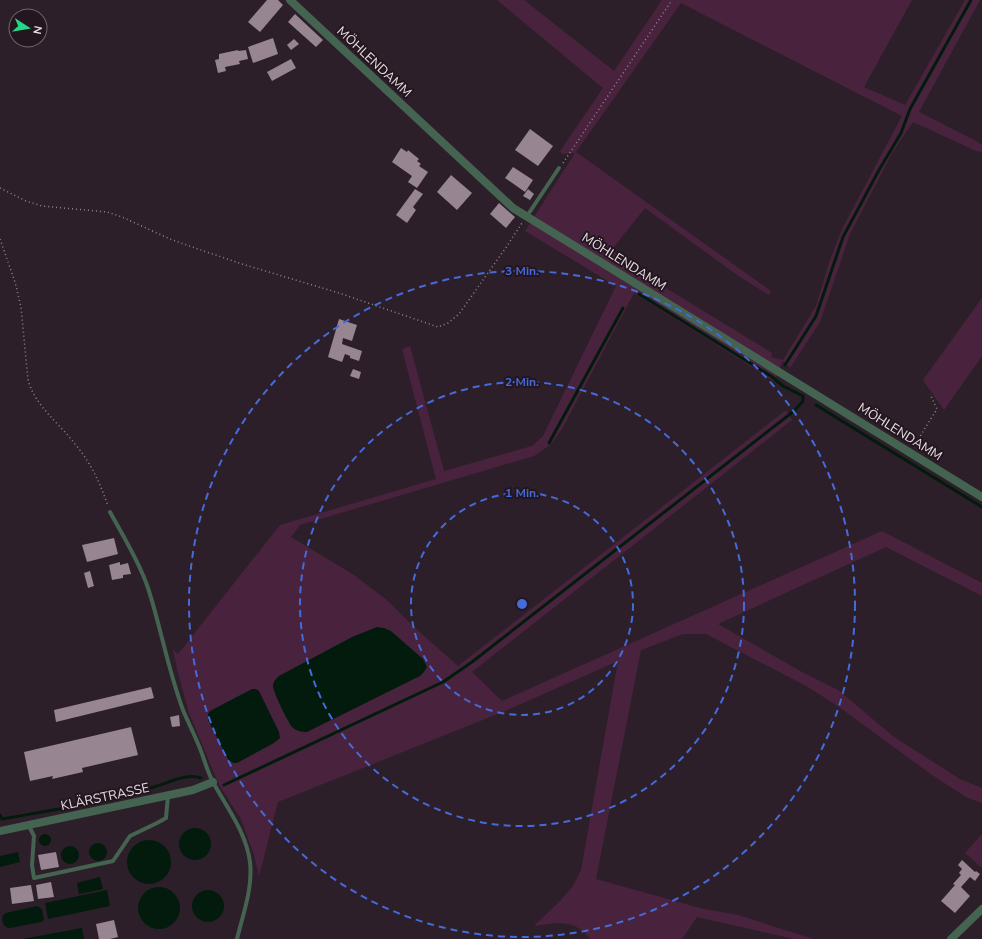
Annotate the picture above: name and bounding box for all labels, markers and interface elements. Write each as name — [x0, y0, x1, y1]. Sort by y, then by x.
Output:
north arrow — [8, 8, 48, 48]
street label: MÖHLENDAMM — [333, 22, 416, 101]
text: N — [29, 24, 45, 36]
street label: MÖHLENDAMM — [578, 228, 670, 295]
text: 3 Min. — [505, 263, 539, 279]
text: 2 Min. — [505, 374, 539, 390]
street label: MÖHLENDAMM — [854, 398, 946, 465]
text: 1 Min. — [505, 485, 539, 501]
centre of rings — [515, 597, 529, 611]
street label: KLÄRSTRASSE — [59, 778, 151, 815]

